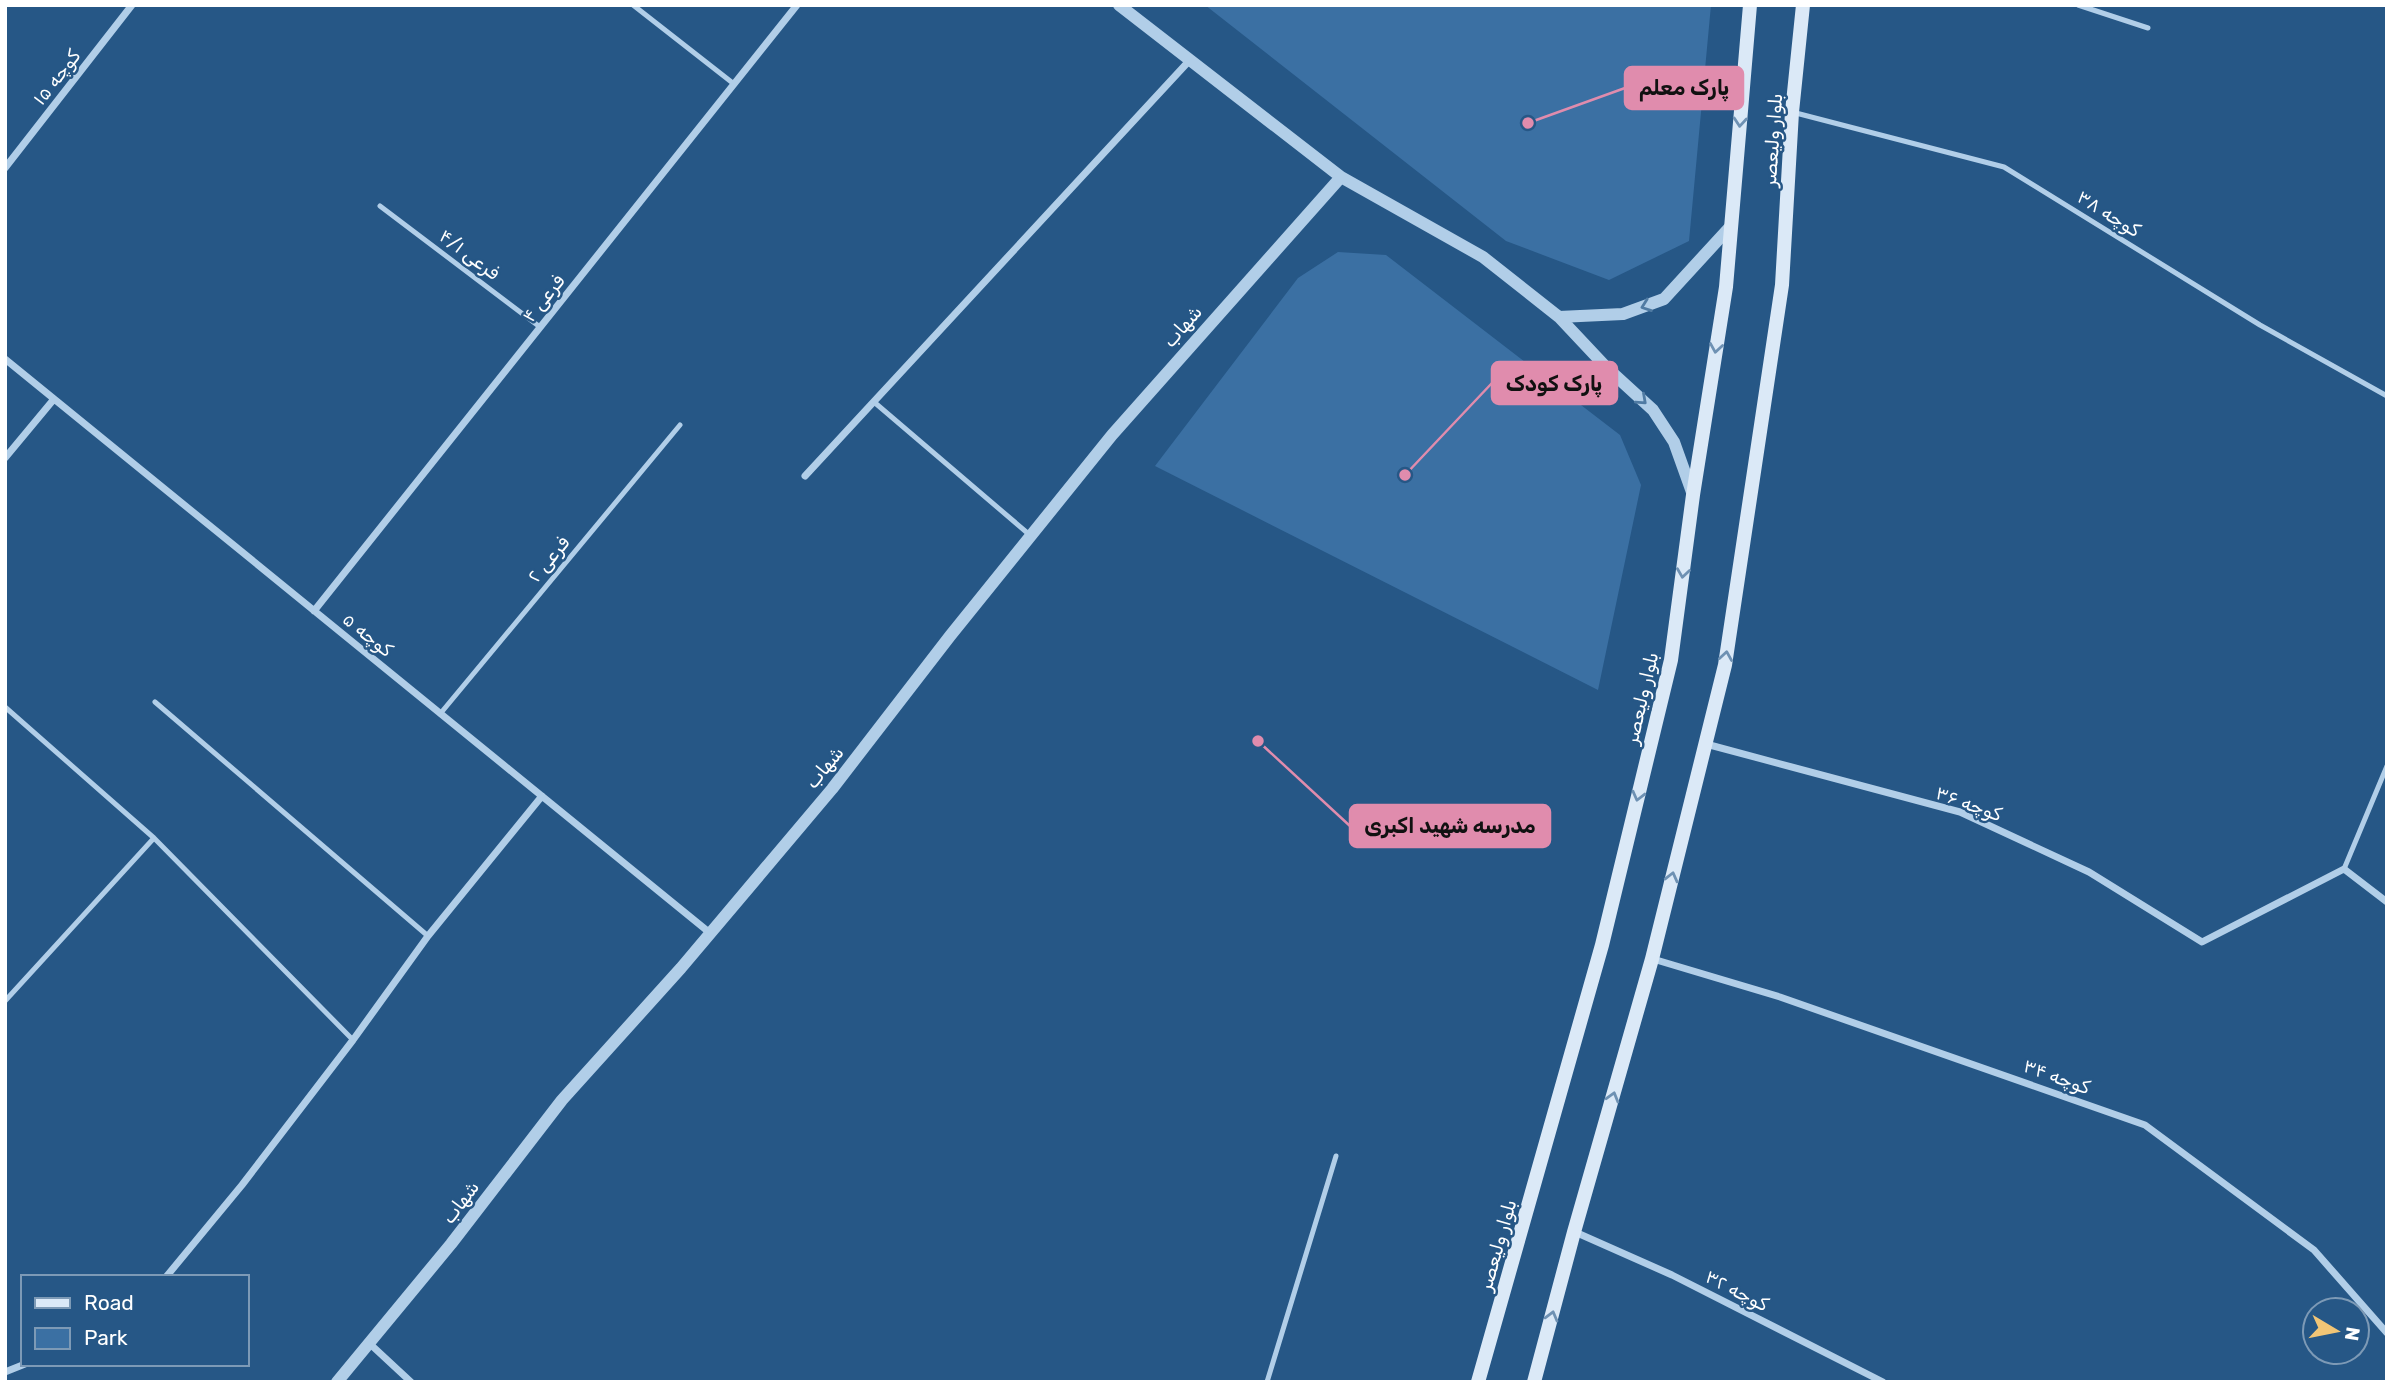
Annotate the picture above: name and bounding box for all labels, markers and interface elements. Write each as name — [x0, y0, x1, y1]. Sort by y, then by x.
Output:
street label: کوچه ۱۵ — [28, 45, 85, 110]
callout: پارک معلم — [1625, 67, 1743, 109]
text: پارک معلم — [1639, 75, 1729, 102]
street label: بلوار ولیعصر — [1758, 93, 1787, 188]
one-way arrow — [1733, 117, 1748, 128]
street label: کوچه ۳۸ — [2073, 185, 2145, 242]
street label: فرعی ۴/۱ — [435, 224, 505, 285]
street label: فرعی ۴ — [517, 270, 570, 327]
one-way arrow — [1641, 298, 1653, 312]
street label: شهاب — [1158, 301, 1207, 352]
one-way arrow — [1709, 342, 1724, 354]
callout: پارک کودک — [1492, 362, 1617, 404]
text: پارک کودک — [1506, 371, 1602, 398]
one-way arrow — [1633, 391, 1646, 404]
street label: فرعی ۲ — [522, 531, 574, 587]
one-way arrow — [1675, 567, 1690, 579]
street label: کوچه ۵ — [338, 607, 398, 662]
street label: بلوار ولیعصر — [1620, 650, 1663, 747]
one-way arrow — [1718, 650, 1733, 662]
street label: شهاب — [800, 741, 848, 793]
street label: ۳۶ کوچه — [1933, 781, 2005, 826]
one-way arrow — [1632, 790, 1646, 802]
callout: مدرسه شهید اکبری — [1350, 805, 1550, 847]
text: مدرسه شهید اکبری — [1364, 813, 1536, 839]
one-way arrow — [1664, 871, 1678, 883]
street label: کوچه ۳۴ — [2020, 1054, 2094, 1099]
one-way arrow — [1604, 1091, 1619, 1103]
street label: شهاب — [437, 1176, 484, 1228]
street label: بلوار ولیعصر — [1473, 1197, 1521, 1294]
street label: کوچه ۳۲ — [1701, 1265, 1773, 1316]
legend — [21, 1275, 248, 1366]
text: Road — [84, 1290, 134, 1315]
north arrow — [2301, 1296, 2371, 1366]
one-way arrow — [1544, 1310, 1558, 1322]
text: Park — [84, 1325, 128, 1350]
text: N — [2340, 1325, 2365, 1343]

